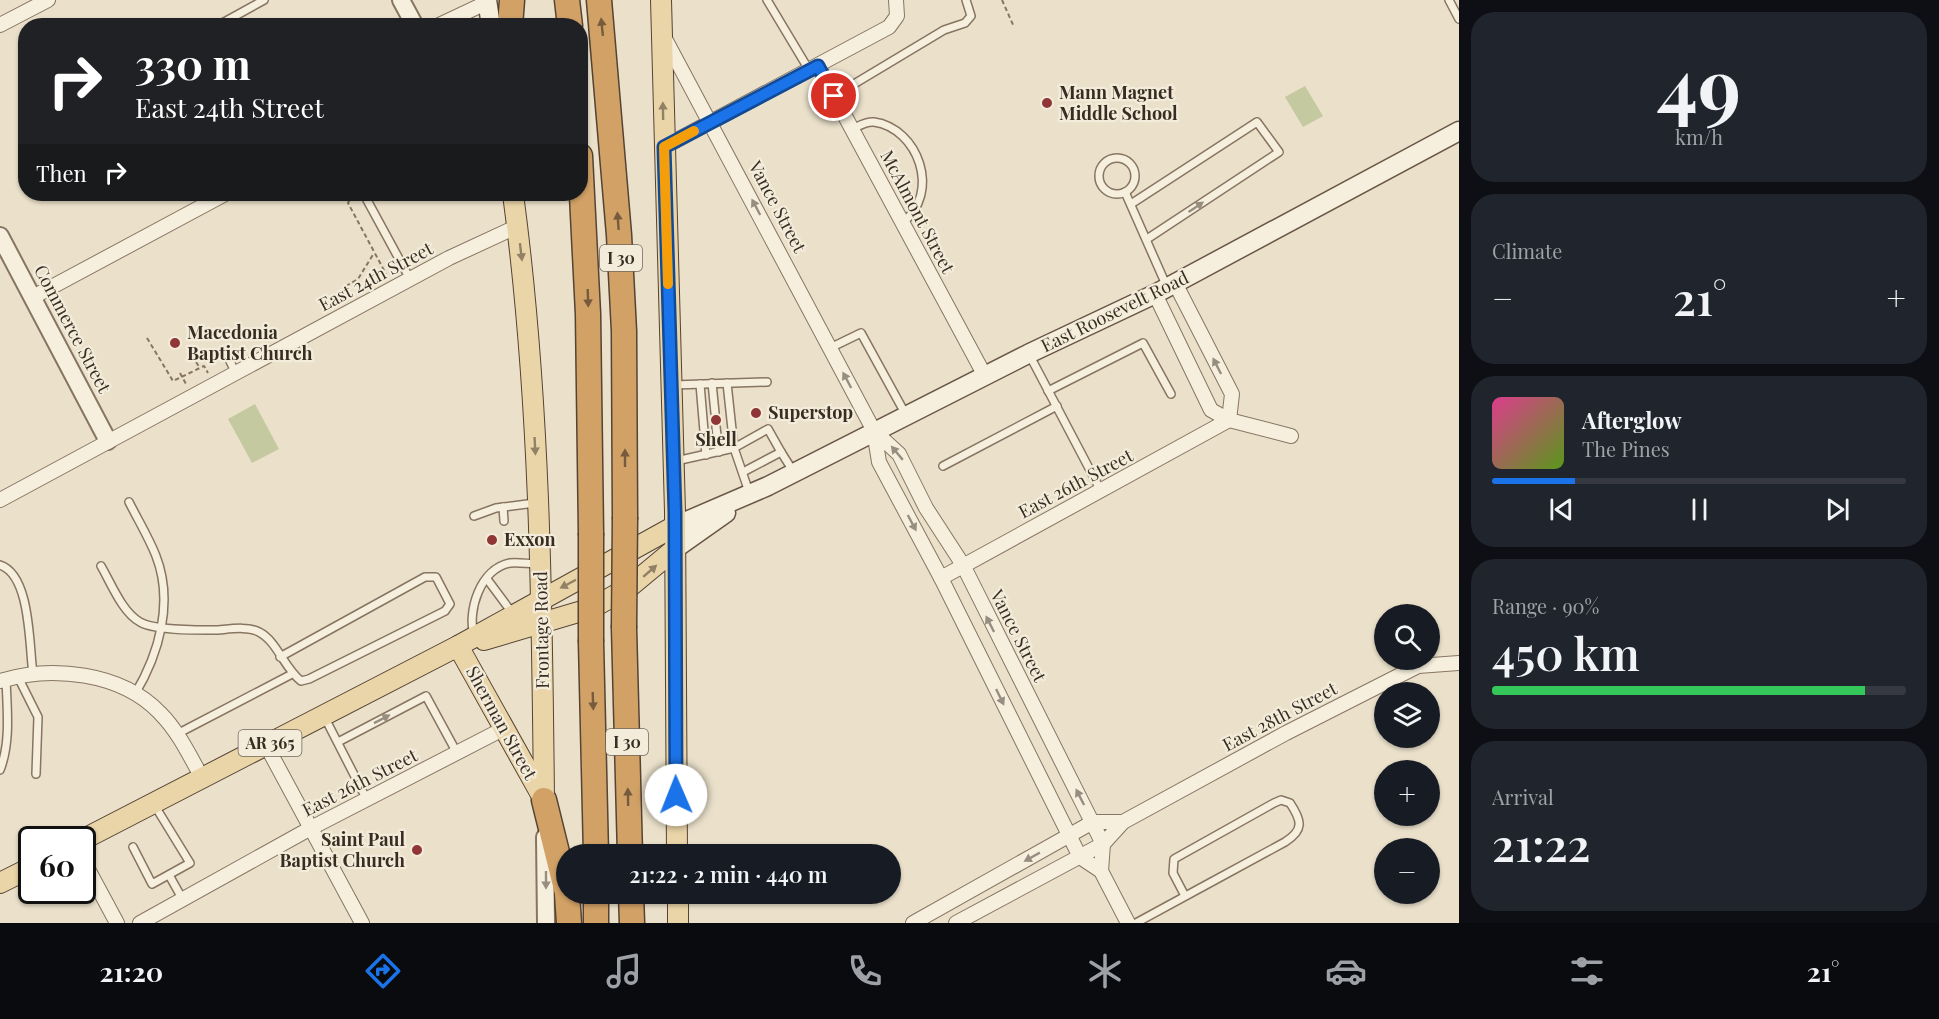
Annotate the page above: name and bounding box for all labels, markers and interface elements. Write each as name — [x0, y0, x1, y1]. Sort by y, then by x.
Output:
one-way arrow — [597, 18, 607, 37]
text: 49 — [1657, 32, 1741, 136]
text: 330 m — [135, 35, 251, 91]
icon: right — [36, 42, 114, 120]
pin — [808, 70, 859, 121]
icon: arrive — [817, 79, 850, 112]
place label: Mann Magnet Middle School — [1059, 80, 1178, 125]
text: East 24th Street — [135, 89, 324, 125]
marker: Mann Magnet Middle School — [1040, 96, 1054, 110]
one-way arrow — [659, 102, 668, 121]
text: km/h — [1675, 123, 1723, 150]
street label: McAlmont Street — [875, 146, 961, 278]
icon: right — [99, 156, 132, 189]
street label: Vance Street — [743, 156, 812, 257]
text: Then — [36, 158, 87, 188]
one-way arrow — [751, 198, 761, 215]
one-way arrow — [1188, 202, 1204, 213]
one-way arrow — [614, 212, 623, 231]
street label: East 24th Street — [314, 236, 437, 316]
text: Climate — [1492, 237, 1562, 264]
one-way arrow — [516, 242, 525, 261]
road number: I 30 — [600, 245, 642, 271]
street label: Commerce Street — [29, 260, 117, 397]
street label: East Roosevelt Road — [1037, 265, 1193, 357]
text: 21° — [1673, 267, 1727, 327]
text: − — [1492, 275, 1513, 319]
text: + — [1887, 275, 1906, 319]
one-way arrow — [583, 289, 592, 308]
place label: Macedonia Baptist Church — [187, 320, 313, 365]
marker: Macedonia Baptist Church — [168, 336, 182, 350]
one-way arrow — [1212, 357, 1222, 374]
one-way arrow — [842, 371, 852, 388]
place label: Superstop — [768, 400, 853, 424]
text: Afterglow — [1582, 405, 1682, 435]
marker: Superstop — [749, 406, 763, 420]
marker: Shell — [709, 413, 723, 427]
place label: Shell — [695, 427, 737, 451]
text: The Pines — [1582, 435, 1670, 462]
one-way arrow — [531, 436, 540, 455]
street label: East 26th Street — [1014, 443, 1137, 523]
one-way arrow — [890, 445, 903, 461]
one-way arrow — [620, 449, 630, 468]
icon: previous — [1545, 493, 1578, 526]
icon: pause — [1683, 493, 1716, 526]
icon: next — [1821, 493, 1854, 526]
one-way arrow — [907, 515, 917, 532]
place label: Exxon — [504, 527, 556, 551]
marker: Exxon — [485, 533, 499, 547]
one-way arrow — [642, 565, 657, 578]
street label: Frontage Road — [528, 570, 554, 689]
one-way arrow — [559, 579, 576, 589]
street label: Vance Street — [985, 584, 1053, 686]
text: Range · 90% — [1492, 592, 1599, 619]
map controls — [1374, 604, 1440, 904]
button: search — [1374, 604, 1440, 670]
one-way arrow — [985, 615, 995, 632]
text: 450 km — [1492, 622, 1640, 682]
street label: Sherman Street — [461, 662, 543, 784]
street label: East 28th Street — [1218, 676, 1341, 756]
button: layers — [1374, 682, 1440, 748]
one-way arrow — [995, 688, 1005, 705]
one-way arrow — [588, 691, 598, 710]
one-way arrow — [374, 714, 391, 724]
road number: I 30 — [606, 729, 648, 755]
road number: AR 365 — [238, 730, 302, 756]
street label: East 26th Street — [298, 742, 422, 821]
button: + — [1374, 760, 1440, 826]
position arrow — [644, 763, 708, 827]
text: Arrival — [1492, 783, 1554, 810]
one-way arrow — [624, 787, 633, 806]
one-way arrow — [1075, 788, 1084, 805]
text: 21:22 — [1492, 813, 1590, 873]
speed limit sign: 60 — [18, 826, 96, 904]
place label: Saint Paul Baptist Church — [279, 827, 405, 872]
button: − — [1374, 838, 1440, 904]
marker: Saint Paul Baptist Church — [410, 843, 424, 857]
one-way arrow — [1023, 852, 1040, 862]
text: 21:22 · 2 min · 440 m — [629, 859, 828, 889]
one-way arrow — [541, 870, 551, 889]
icon: directions — [362, 950, 404, 992]
icon: music — [603, 950, 645, 992]
icon: phone — [844, 950, 886, 992]
icon: climate — [1084, 950, 1126, 992]
icon: car — [1325, 950, 1367, 992]
icon: filters — [1566, 950, 1608, 992]
text: 21:20 — [99, 953, 163, 989]
text: 21° — [1807, 953, 1840, 989]

